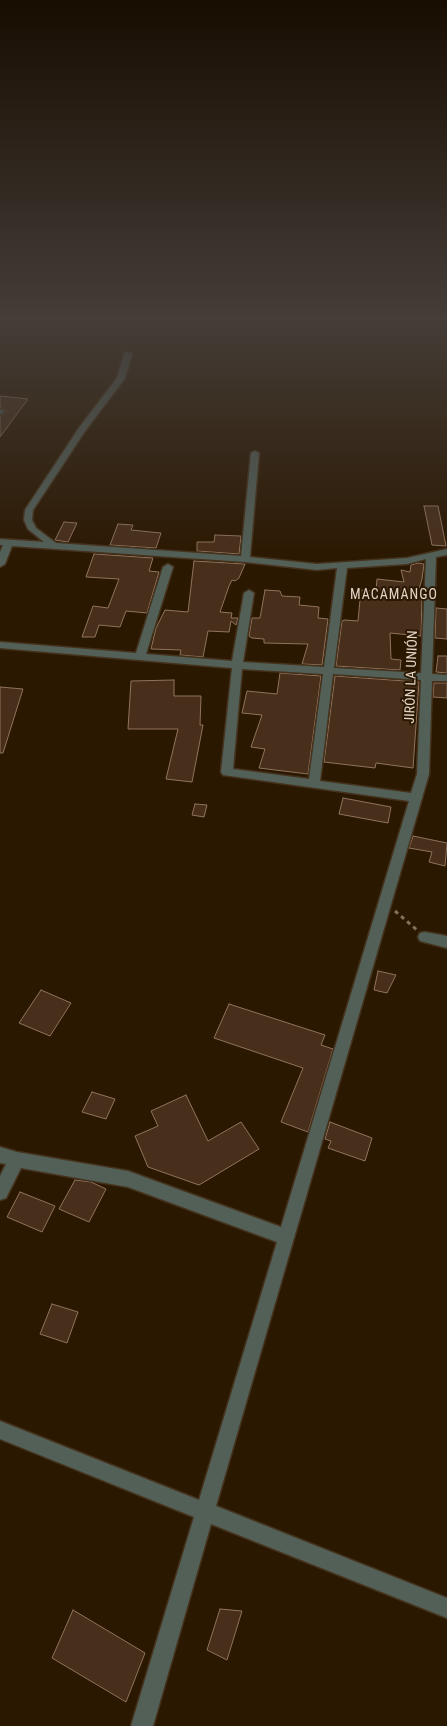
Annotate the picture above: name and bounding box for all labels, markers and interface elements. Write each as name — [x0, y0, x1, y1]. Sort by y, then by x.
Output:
district label: MACAMANGO — [349, 587, 439, 603]
street label: JIRÓN LA UNIÓN — [402, 630, 422, 724]

